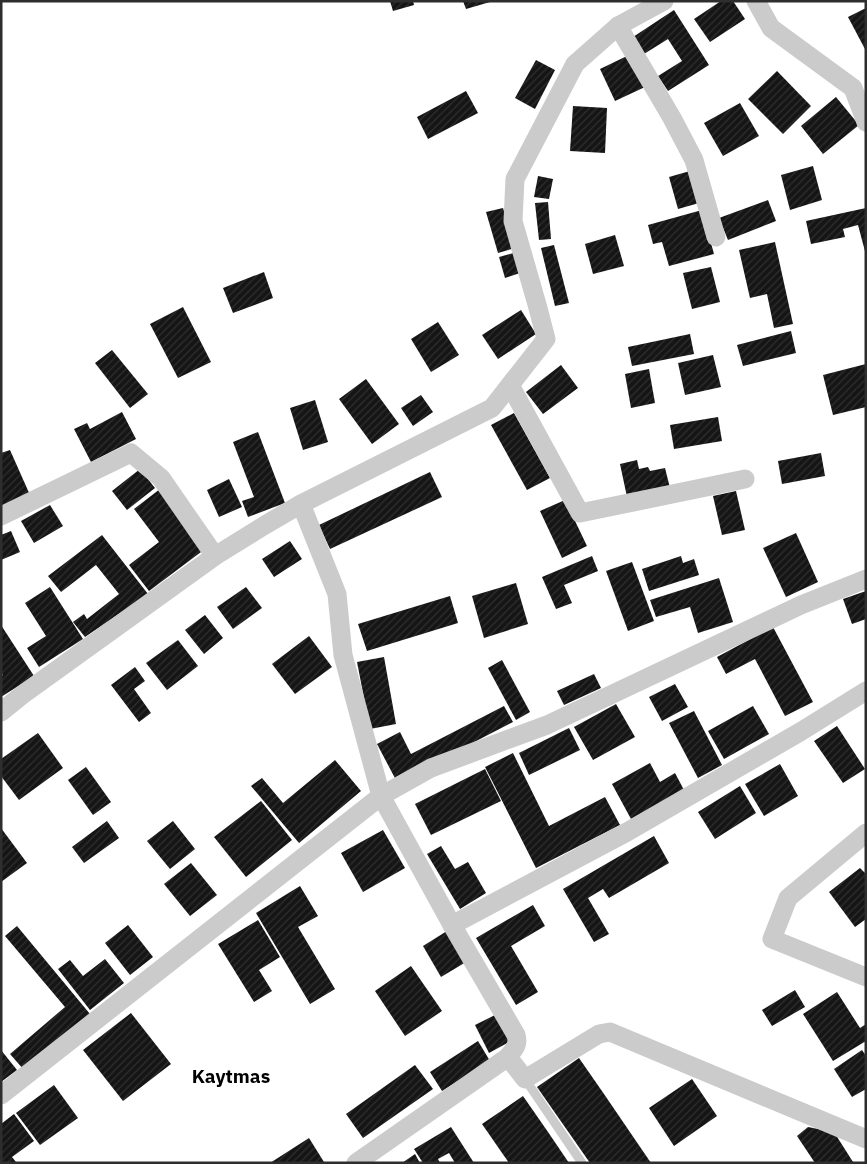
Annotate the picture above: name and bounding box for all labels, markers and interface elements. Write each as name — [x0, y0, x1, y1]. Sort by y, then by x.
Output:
district label: Kaytmas — [192, 1064, 270, 1088]

